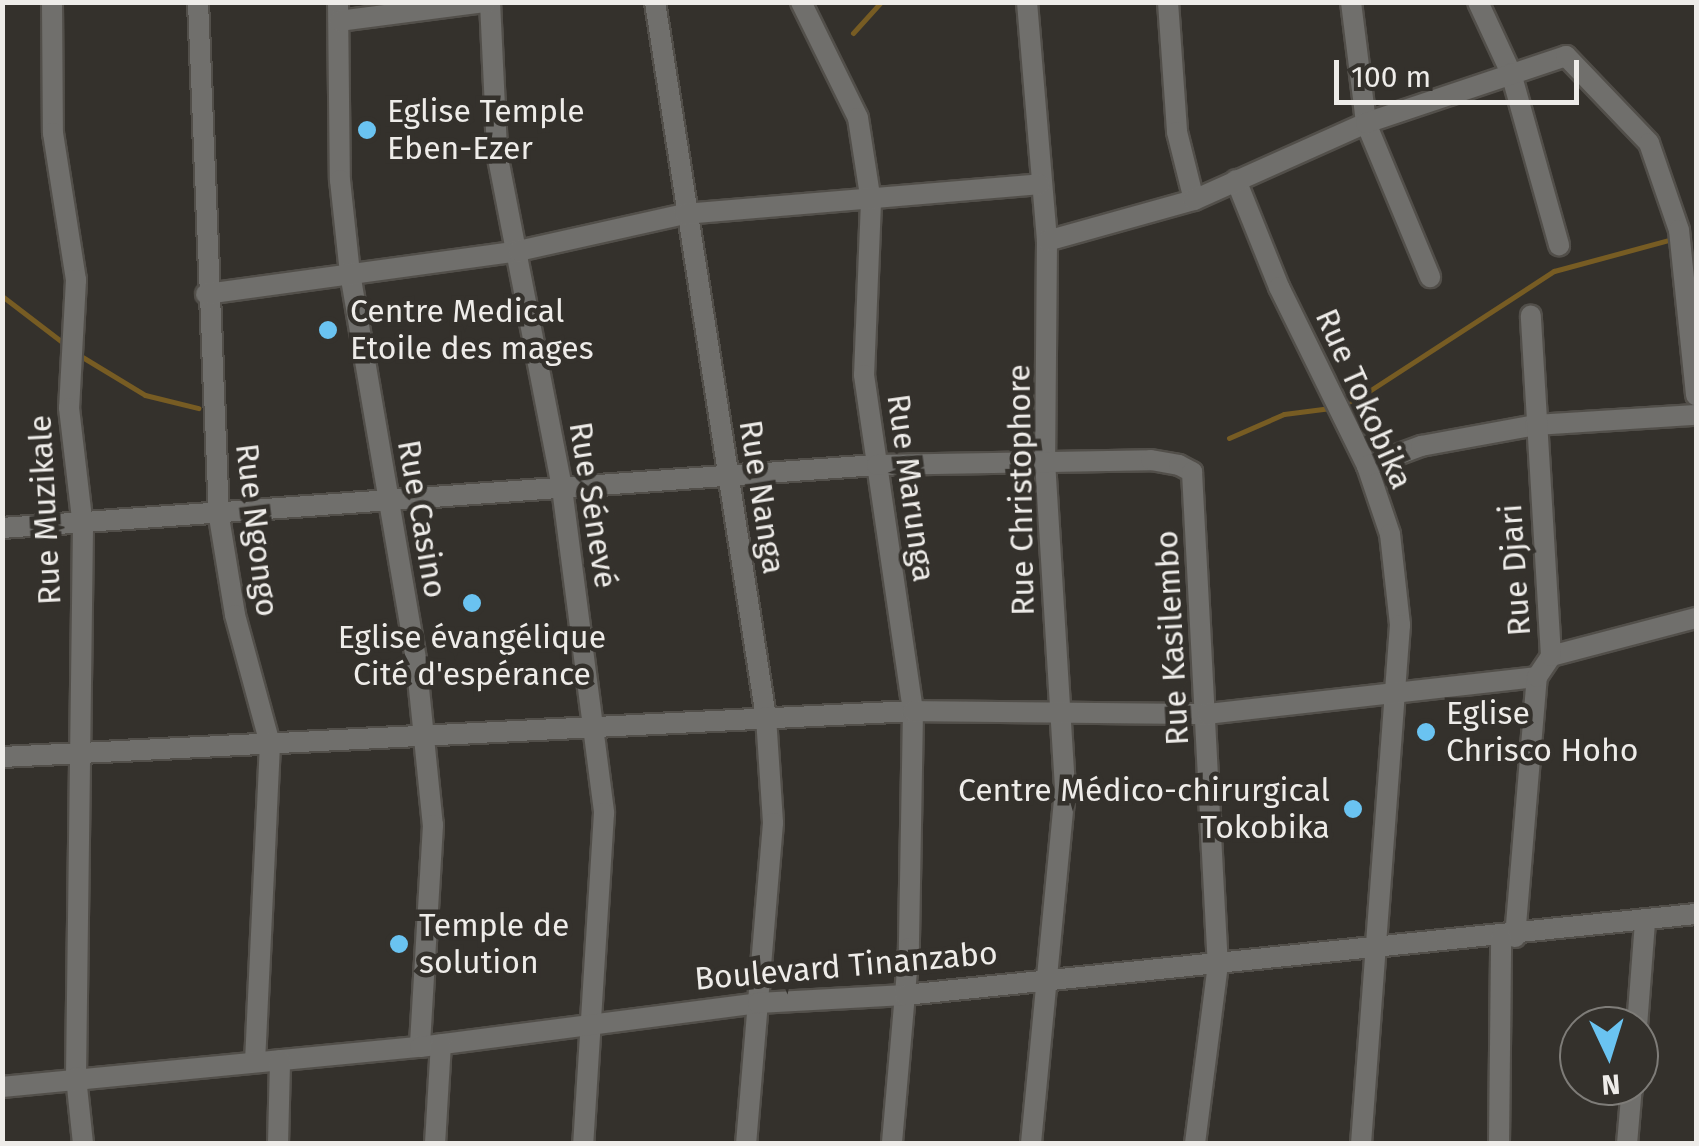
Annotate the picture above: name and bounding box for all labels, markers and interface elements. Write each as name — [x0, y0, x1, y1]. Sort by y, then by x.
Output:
scale bar — [1339, 40, 1584, 102]
text: 100 m — [1351, 59, 1431, 95]
place label: Eglise Temple Eben-Ezer — [387, 93, 585, 168]
marker: Eglise Temple Eben-Ezer — [356, 119, 378, 141]
place label: Centre Medical Etoile des mages — [350, 293, 594, 368]
street label: Rue Tokobika — [1307, 303, 1421, 495]
marker: Centre Medical Etoile des mages — [315, 317, 341, 343]
street label: Rue Christophore — [1000, 364, 1042, 616]
street label: Rue Marunga — [879, 392, 943, 584]
street label: Rue Muzikale — [21, 414, 69, 606]
street label: Rue Nanga — [731, 417, 793, 577]
street label: Rue Sénevé — [561, 419, 625, 591]
street label: Rue Casino — [389, 437, 455, 601]
street label: Rue Ngongo — [227, 441, 287, 619]
street label: Rue Djari — [1491, 503, 1539, 637]
street label: Rue Kasilembo — [1147, 529, 1197, 747]
marker: Eglise évangélique Cité d'espérance — [461, 592, 483, 614]
place label: Eglise évangélique Cité d'espérance — [338, 619, 606, 694]
place label: Eglise Chrisco Hoho — [1446, 695, 1638, 770]
marker: Eglise Chrisco Hoho — [1415, 721, 1437, 743]
place label: Centre Médico-chirurgical Tokobika — [958, 772, 1330, 847]
marker: Centre Médico-chirurgical Tokobika — [1340, 796, 1366, 822]
place label: Temple de solution — [419, 907, 569, 982]
marker: Temple de solution — [388, 933, 410, 955]
street label: Boulevard Tinanzabo — [693, 934, 999, 998]
north arrow — [1559, 1006, 1659, 1106]
text: N — [1601, 1067, 1621, 1102]

